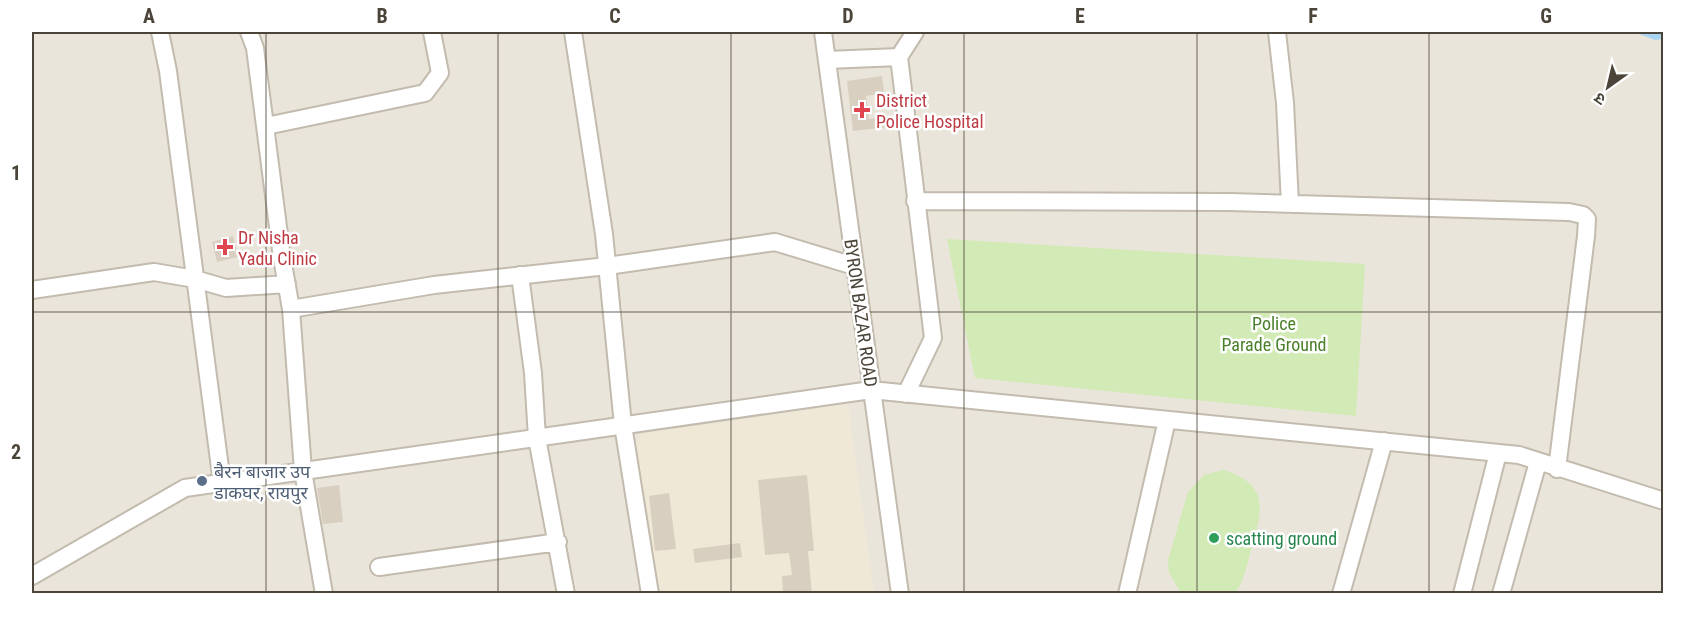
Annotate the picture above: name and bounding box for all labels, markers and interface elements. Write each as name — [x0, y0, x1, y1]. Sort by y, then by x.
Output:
text: A — [143, 4, 155, 28]
text: B — [376, 4, 388, 28]
text: C — [609, 4, 621, 28]
text: D — [842, 4, 854, 28]
text: E — [1075, 4, 1085, 28]
text: F — [1308, 4, 1318, 28]
text: G — [1540, 4, 1552, 28]
north arrow — [1578, 57, 1638, 117]
text: उ — [1590, 88, 1609, 110]
place label: District Police Hospital — [876, 90, 984, 132]
marker: District Police Hospital — [853, 101, 871, 119]
text: 1 — [11, 161, 21, 185]
place label: Dr Nisha Yadu Clinic — [238, 227, 317, 269]
marker: Dr Nisha Yadu Clinic — [216, 238, 234, 256]
street label: BYRON BAZAR ROAD — [840, 238, 882, 388]
park label: Police Parade Ground — [1221, 313, 1327, 355]
text: 2 — [11, 440, 21, 464]
place label: बैरन बाजार उप डाकघर, रायपुर — [213, 461, 311, 505]
marker: बैरन बाजार उप डाकघर, रायपुर — [195, 474, 209, 488]
place label: scatting ground — [1226, 528, 1337, 549]
marker: scatting ground — [1207, 531, 1221, 545]

